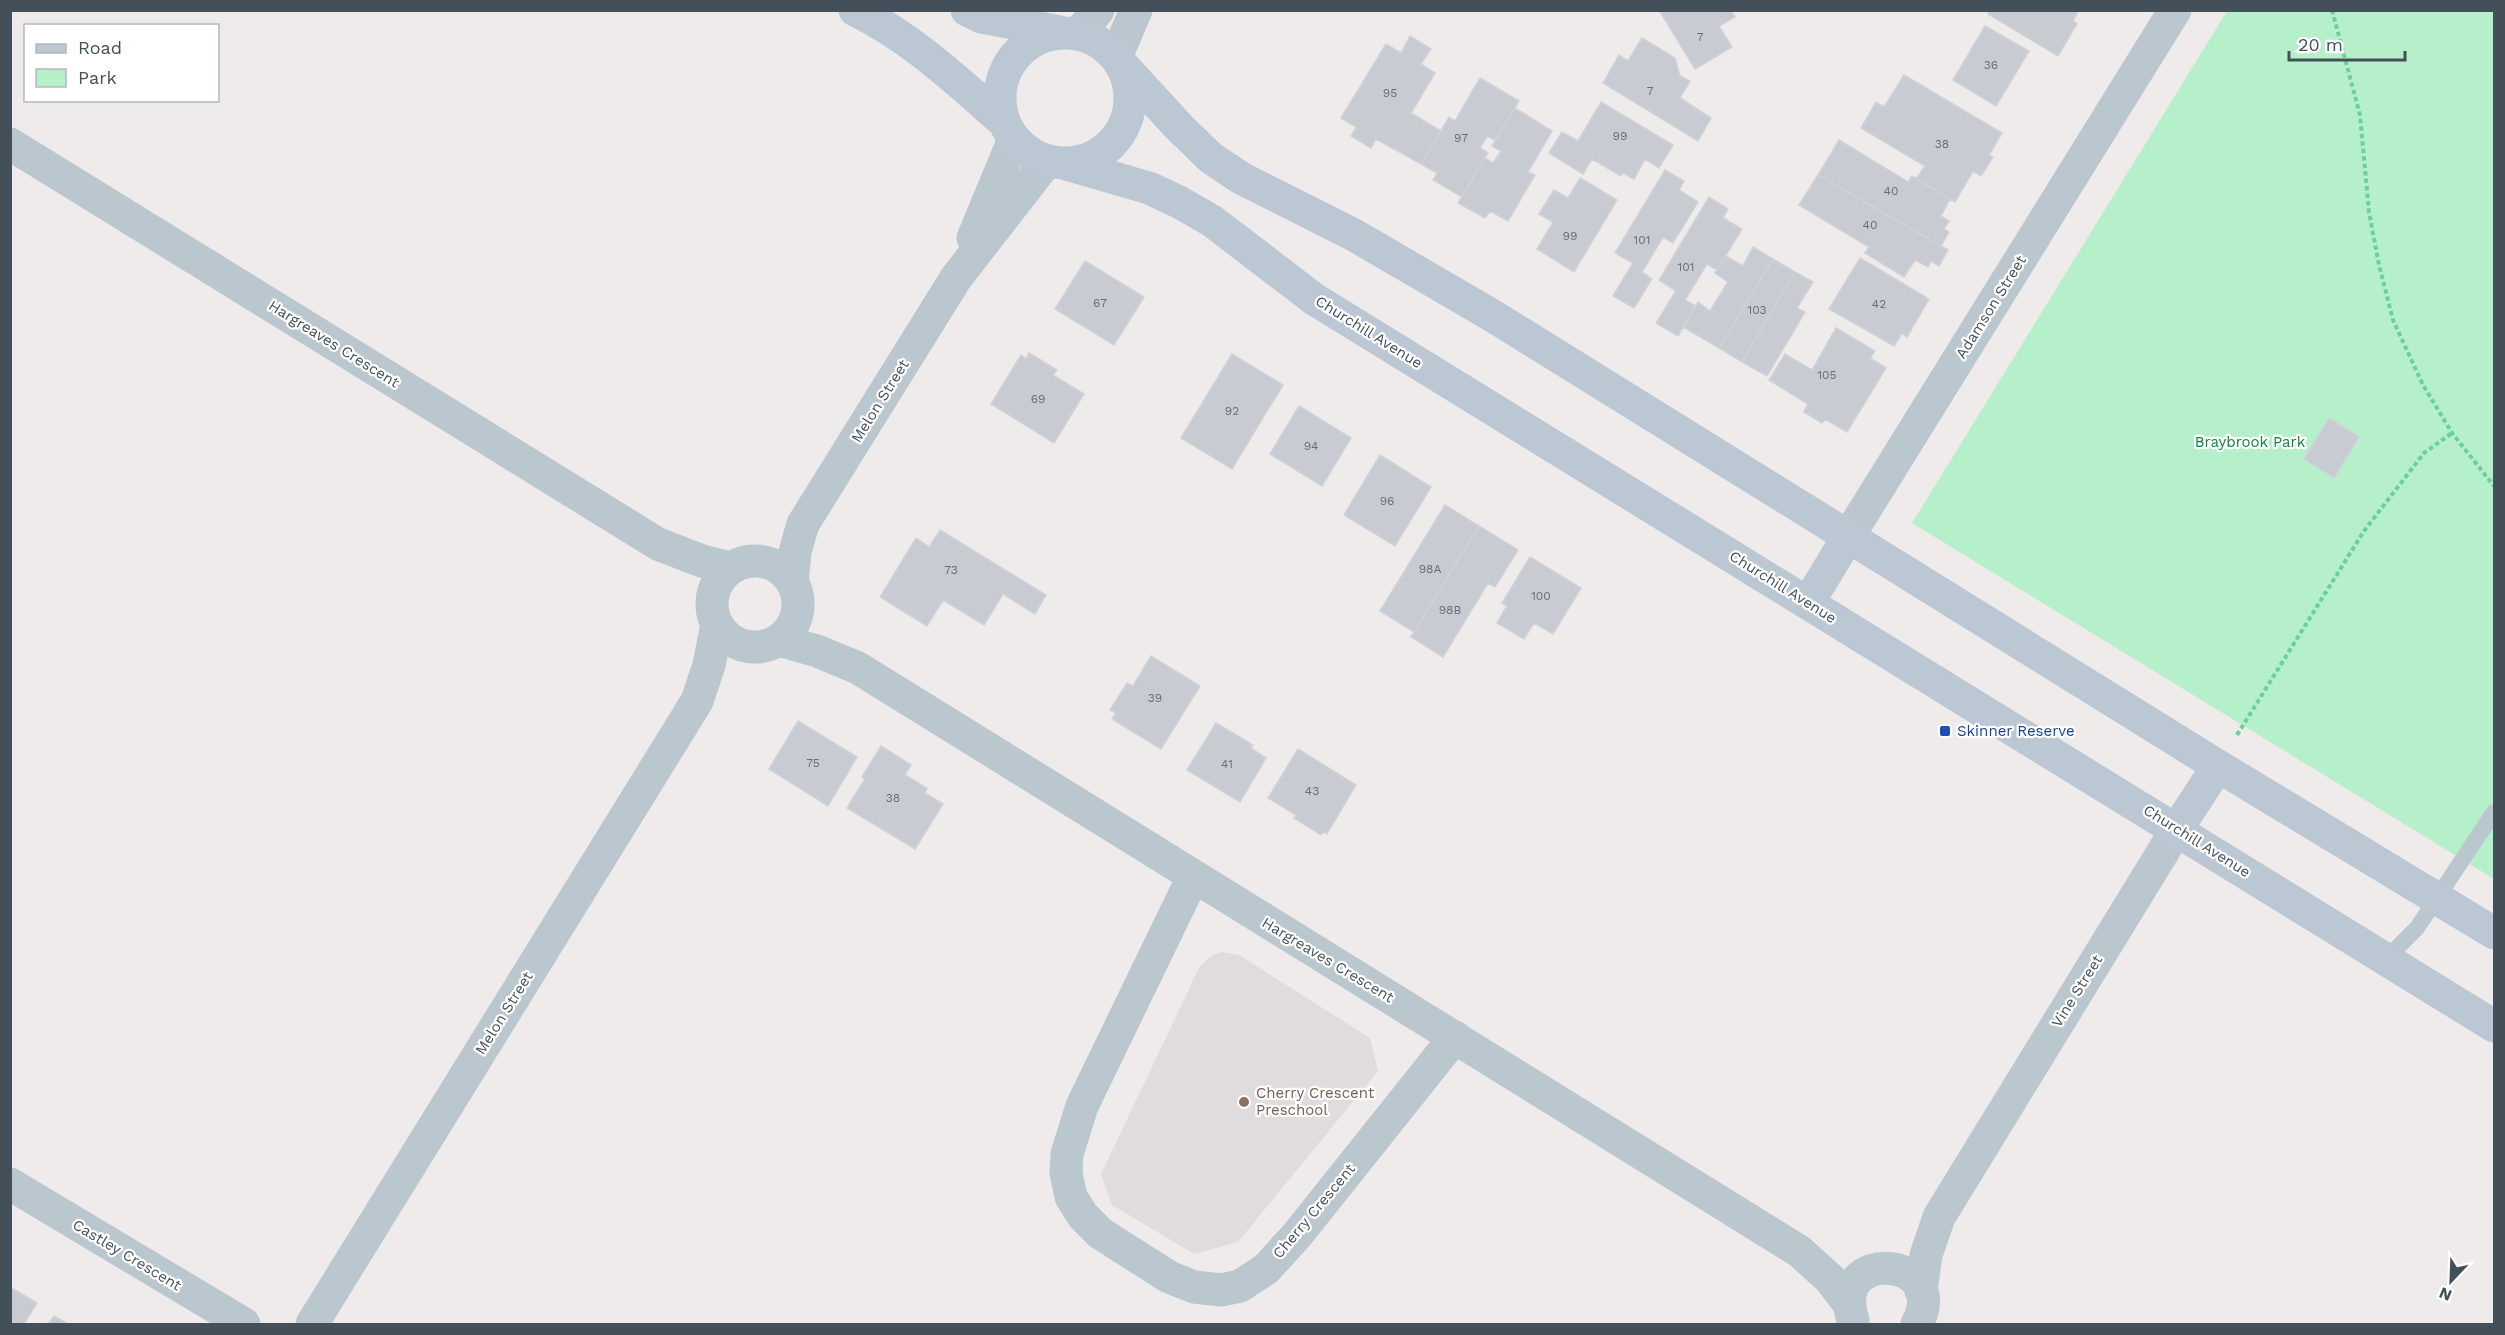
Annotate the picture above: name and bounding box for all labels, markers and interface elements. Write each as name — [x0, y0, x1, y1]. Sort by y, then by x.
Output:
legend — [24, 24, 219, 102]
scale bar — [2289, 24, 2404, 62]
house number: 7 — [1697, 30, 1704, 44]
text: 20 m — [2298, 34, 2343, 55]
text: Road — [78, 37, 122, 58]
house number: 36 — [1984, 58, 1998, 72]
text: Park — [78, 67, 117, 88]
house number: 7 — [1647, 84, 1654, 98]
house number: 95 — [1383, 86, 1397, 100]
house number: 99 — [1613, 129, 1627, 143]
house number: 97 — [1454, 131, 1468, 145]
house number: 38 — [1935, 137, 1949, 151]
house number: 40 — [1884, 184, 1898, 198]
house number: 40 — [1863, 218, 1877, 232]
house number: 99 — [1563, 229, 1577, 243]
house number: 101 — [1634, 233, 1650, 247]
street label: Adamson Street — [1952, 251, 2030, 362]
house number: 101 — [1678, 260, 1694, 274]
street label: Churchill Avenue — [1312, 292, 1426, 372]
street label: Hargreaves Crescent — [265, 296, 403, 392]
house number: 67 — [1093, 296, 1107, 310]
house number: 42 — [1872, 297, 1886, 311]
house number: 103 — [1748, 303, 1766, 317]
street label: Melon Street — [847, 356, 913, 446]
house number: 105 — [1817, 368, 1837, 382]
house number: 69 — [1031, 392, 1045, 406]
house number: 92 — [1225, 404, 1239, 418]
park label: Braybrook Park — [2195, 433, 2306, 451]
house number: 94 — [1304, 439, 1318, 453]
house number: 96 — [1380, 494, 1394, 508]
street label: Churchill Avenue — [1726, 547, 1840, 627]
house number: 98A — [1419, 562, 1441, 576]
house number: 73 — [944, 563, 958, 577]
house number: 100 — [1531, 589, 1551, 603]
house number: 98B — [1439, 603, 1461, 617]
house number: 39 — [1148, 691, 1162, 705]
place label: Skinner Reserve — [1957, 722, 2075, 740]
marker: Skinner Reserve — [1938, 724, 1952, 738]
house number: 75 — [806, 756, 820, 770]
house number: 41 — [1221, 757, 1233, 771]
house number: 43 — [1305, 784, 1319, 798]
house number: 38 — [886, 791, 900, 805]
street label: Churchill Avenue — [2140, 801, 2254, 881]
street label: Hargreaves Crescent — [1259, 913, 1398, 1007]
street label: Vine Street — [2048, 951, 2107, 1031]
street label: Melon Street — [471, 968, 537, 1058]
place label: Cherry Crescent Preschool — [1256, 1084, 1375, 1119]
marker: Cherry Crescent Preschool — [1237, 1095, 1251, 1109]
street label: Cherry Crescent — [1269, 1159, 1359, 1262]
street label: Castley Crescent — [69, 1215, 185, 1295]
north arrow — [2421, 1251, 2481, 1311]
text: N — [2436, 1283, 2455, 1305]

